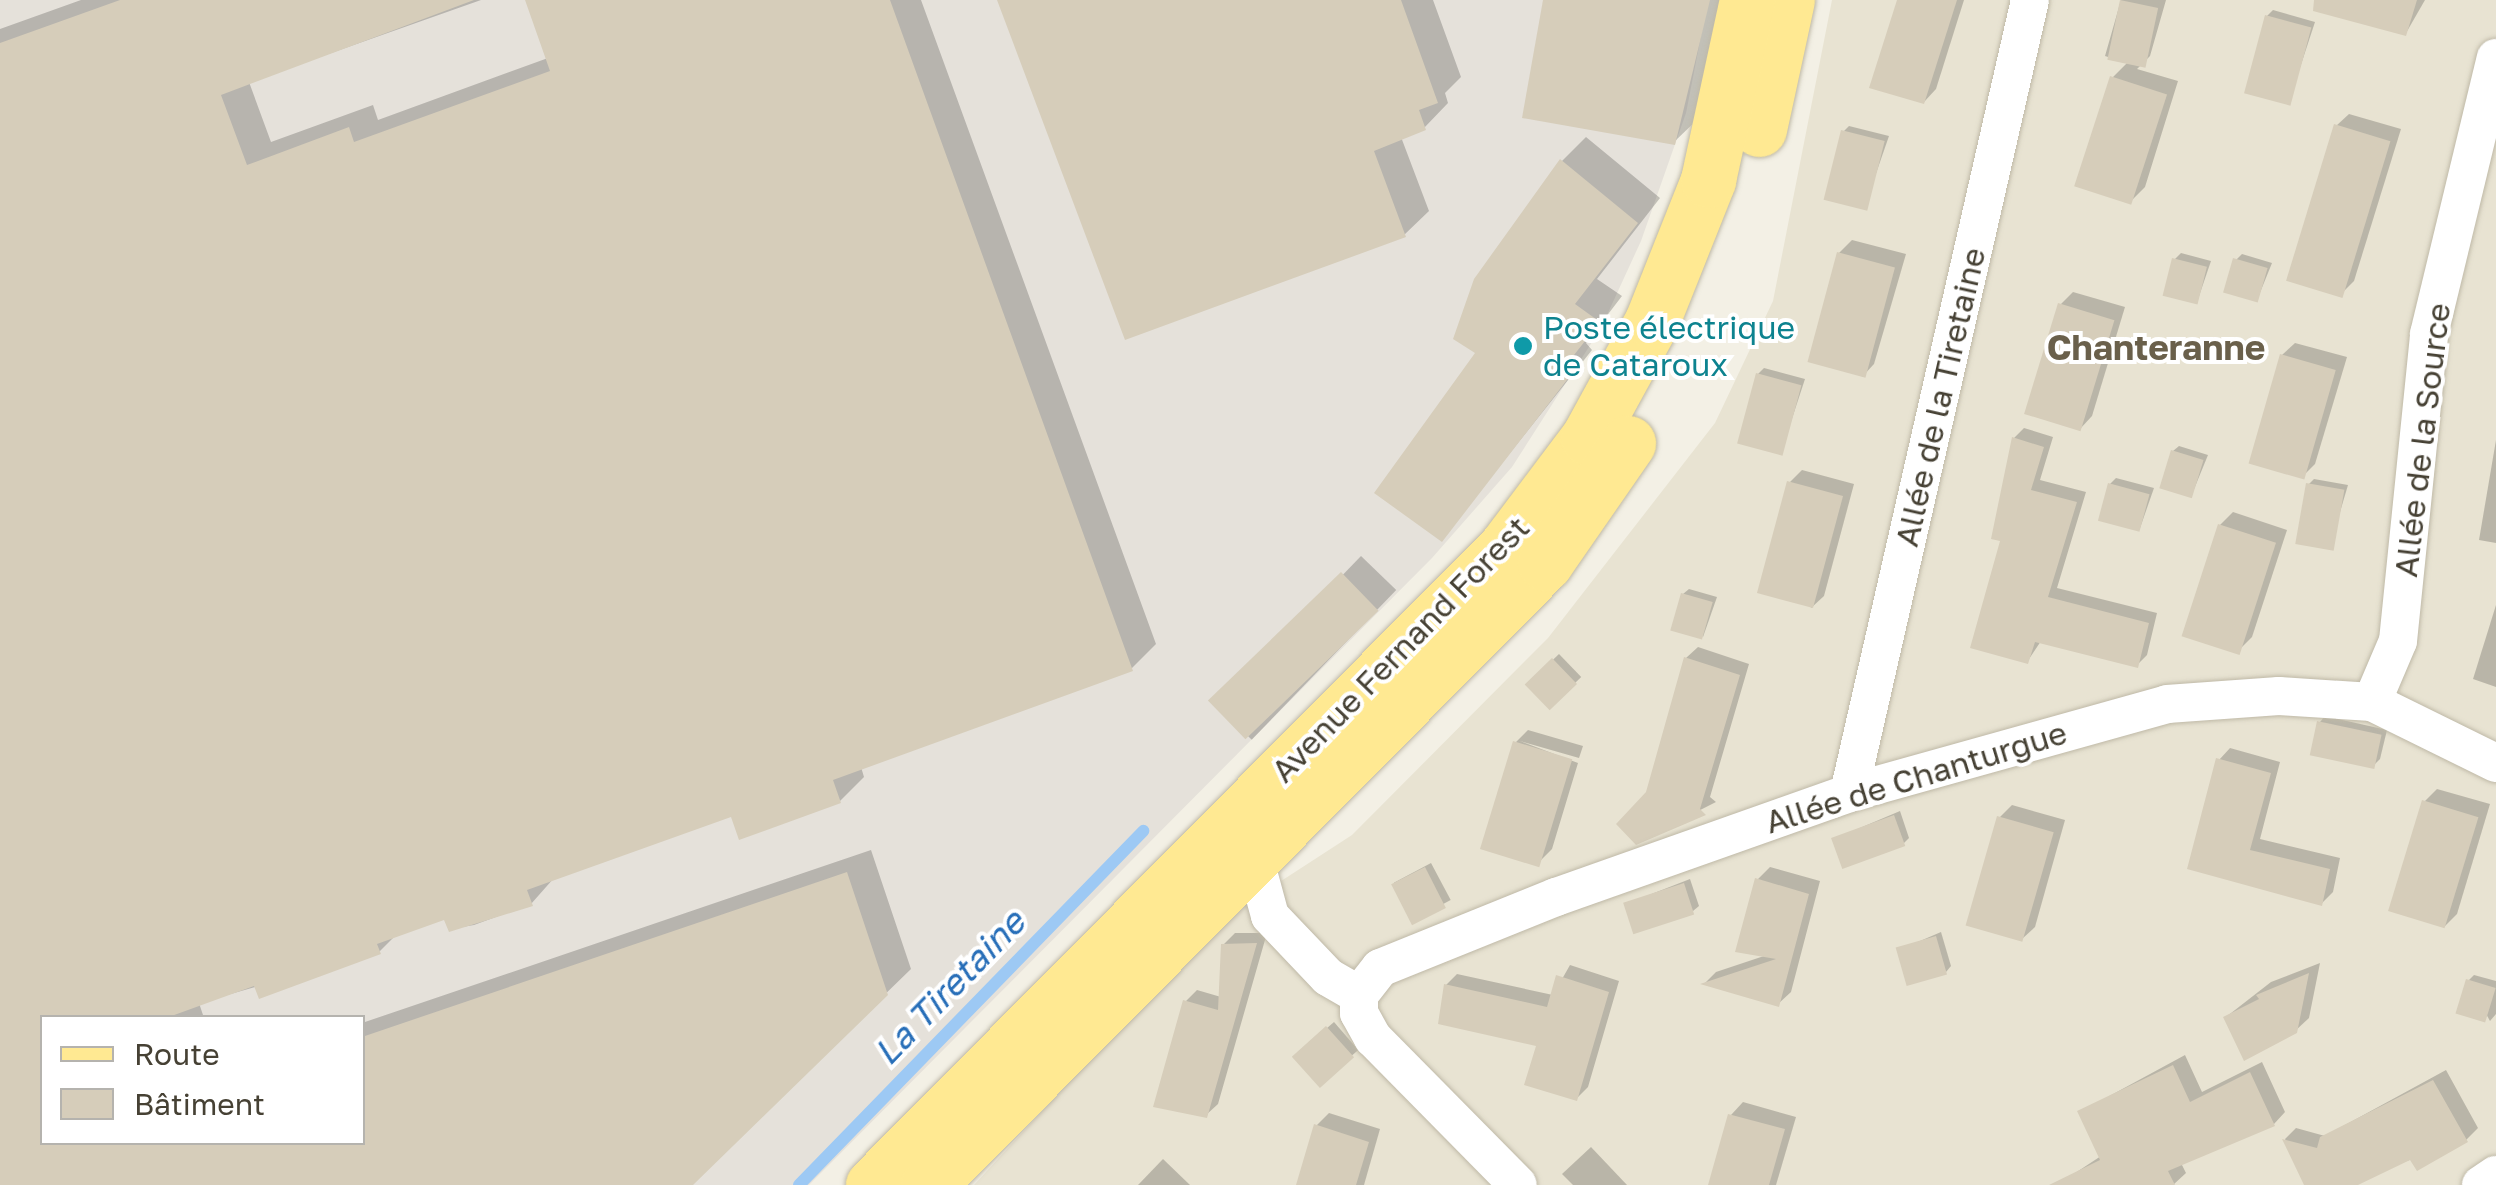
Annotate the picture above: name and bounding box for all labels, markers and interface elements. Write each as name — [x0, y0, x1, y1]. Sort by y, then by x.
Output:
street label: Allée de la Tiretaine — [1887, 244, 1993, 550]
street label: Allée de la Source — [2386, 301, 2458, 579]
place label: Poste électrique de Cataroux — [1543, 309, 1795, 384]
district label: Chanteranne — [2047, 326, 2265, 368]
marker: Poste électrique de Cataroux — [1512, 335, 1534, 357]
street label: Avenue Fernand Forest — [1263, 508, 1537, 790]
street label: Allée de Chanturgue — [1761, 713, 2071, 841]
water label: La Tiretaine — [865, 901, 1033, 1073]
legend — [40, 1015, 365, 1145]
text: Route — [134, 1036, 220, 1072]
text: Bâtiment — [134, 1086, 265, 1122]

